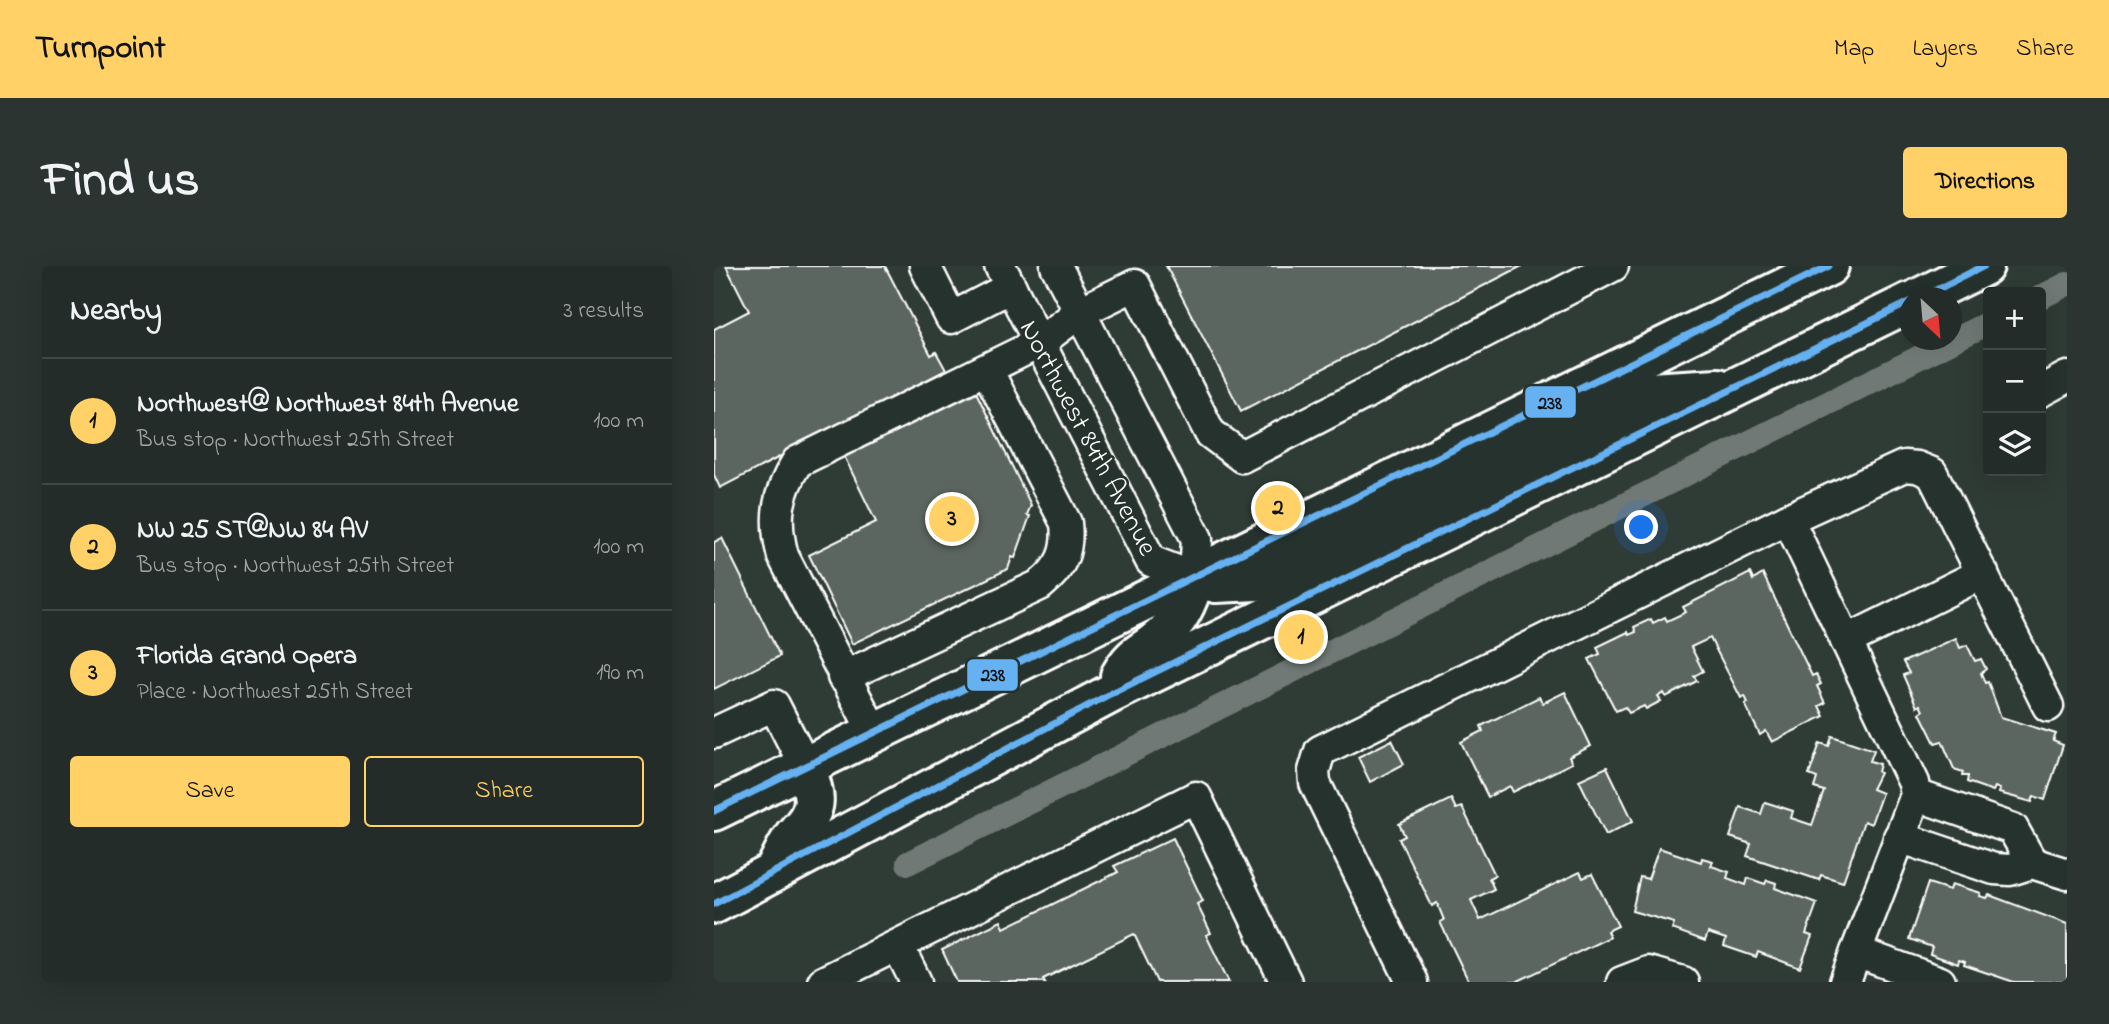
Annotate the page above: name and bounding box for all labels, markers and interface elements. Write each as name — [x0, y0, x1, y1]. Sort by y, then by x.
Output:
text: Turnpoint — [35, 25, 166, 73]
text: Map — [1834, 32, 1874, 67]
text: Layers — [1912, 32, 1978, 67]
text: Share — [2016, 32, 2074, 67]
text: Find us — [42, 146, 199, 218]
button: Directions — [1903, 147, 2067, 218]
north arrow — [1899, 287, 1962, 350]
map controls — [1983, 287, 2046, 476]
button: + — [1983, 287, 2046, 350]
text: Nearby — [70, 290, 162, 334]
text: 3 results — [563, 295, 644, 328]
street label: Northwest 84th Avenue — [1007, 313, 1167, 564]
button: − — [1983, 350, 2046, 413]
line badge: 238 — [1524, 385, 1577, 419]
text: Northwest@ Northwest 84th Avenue — [137, 386, 519, 424]
text: 238 — [1537, 391, 1562, 418]
text: 1 — [89, 405, 97, 438]
text: 100 m — [593, 405, 644, 438]
button: layers — [1983, 413, 2046, 476]
text: Bus stop · Northwest 25th Street — [137, 424, 454, 457]
pin: 2 — [1255, 482, 1301, 534]
pin: 3 — [929, 493, 975, 545]
your location — [1624, 510, 1658, 544]
text: NW 25 ST@NW 84 AV — [137, 512, 368, 550]
text: 2 — [87, 531, 99, 564]
text: 100 m — [593, 531, 644, 564]
text: Bus stop · Northwest 25th Street — [137, 550, 454, 583]
pin: 1 — [1278, 611, 1324, 663]
text: Florida Grand Opera — [137, 638, 357, 676]
text: 3 — [88, 657, 98, 690]
text: 190 m — [596, 657, 644, 690]
line badge: 238 — [966, 658, 1019, 692]
text: 238 — [980, 663, 1005, 690]
text: Place · Northwest 25th Street — [137, 676, 413, 709]
button: Save — [70, 756, 350, 827]
button: Share — [364, 756, 644, 827]

